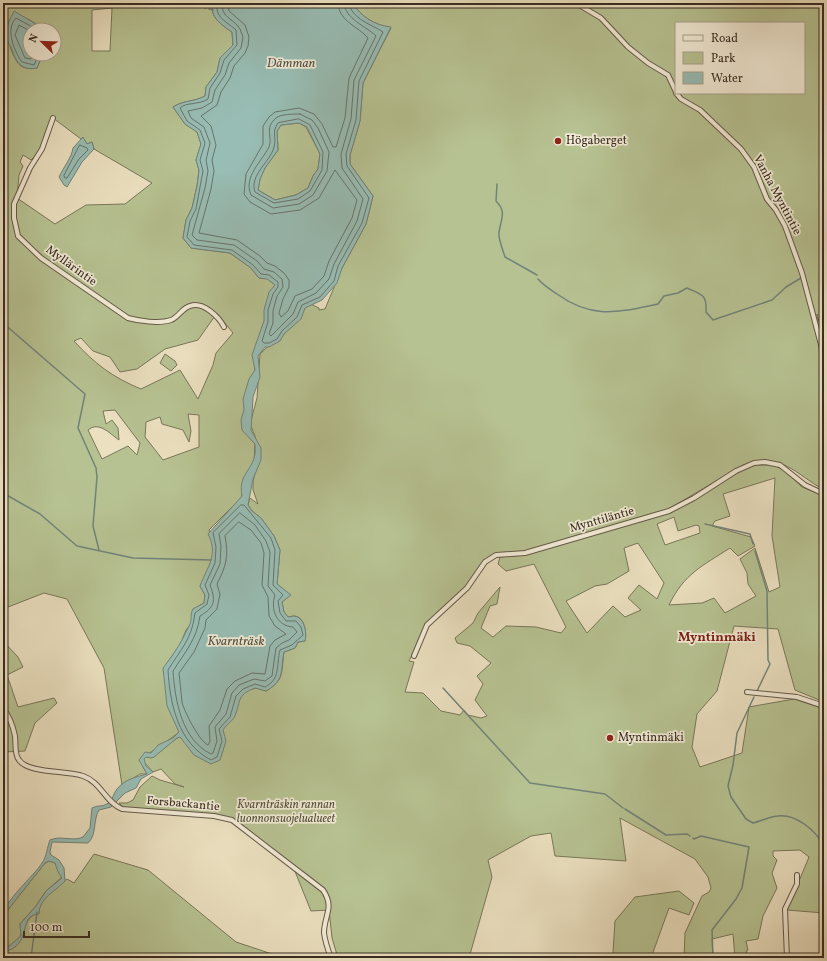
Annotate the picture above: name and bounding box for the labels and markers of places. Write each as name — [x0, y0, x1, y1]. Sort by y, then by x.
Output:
place label: Högaberget — [566, 133, 627, 149]
marker: Högaberget — [553, 136, 563, 146]
place label: Myntinmäki — [618, 730, 684, 746]
marker: Myntinmäki — [605, 733, 615, 743]

